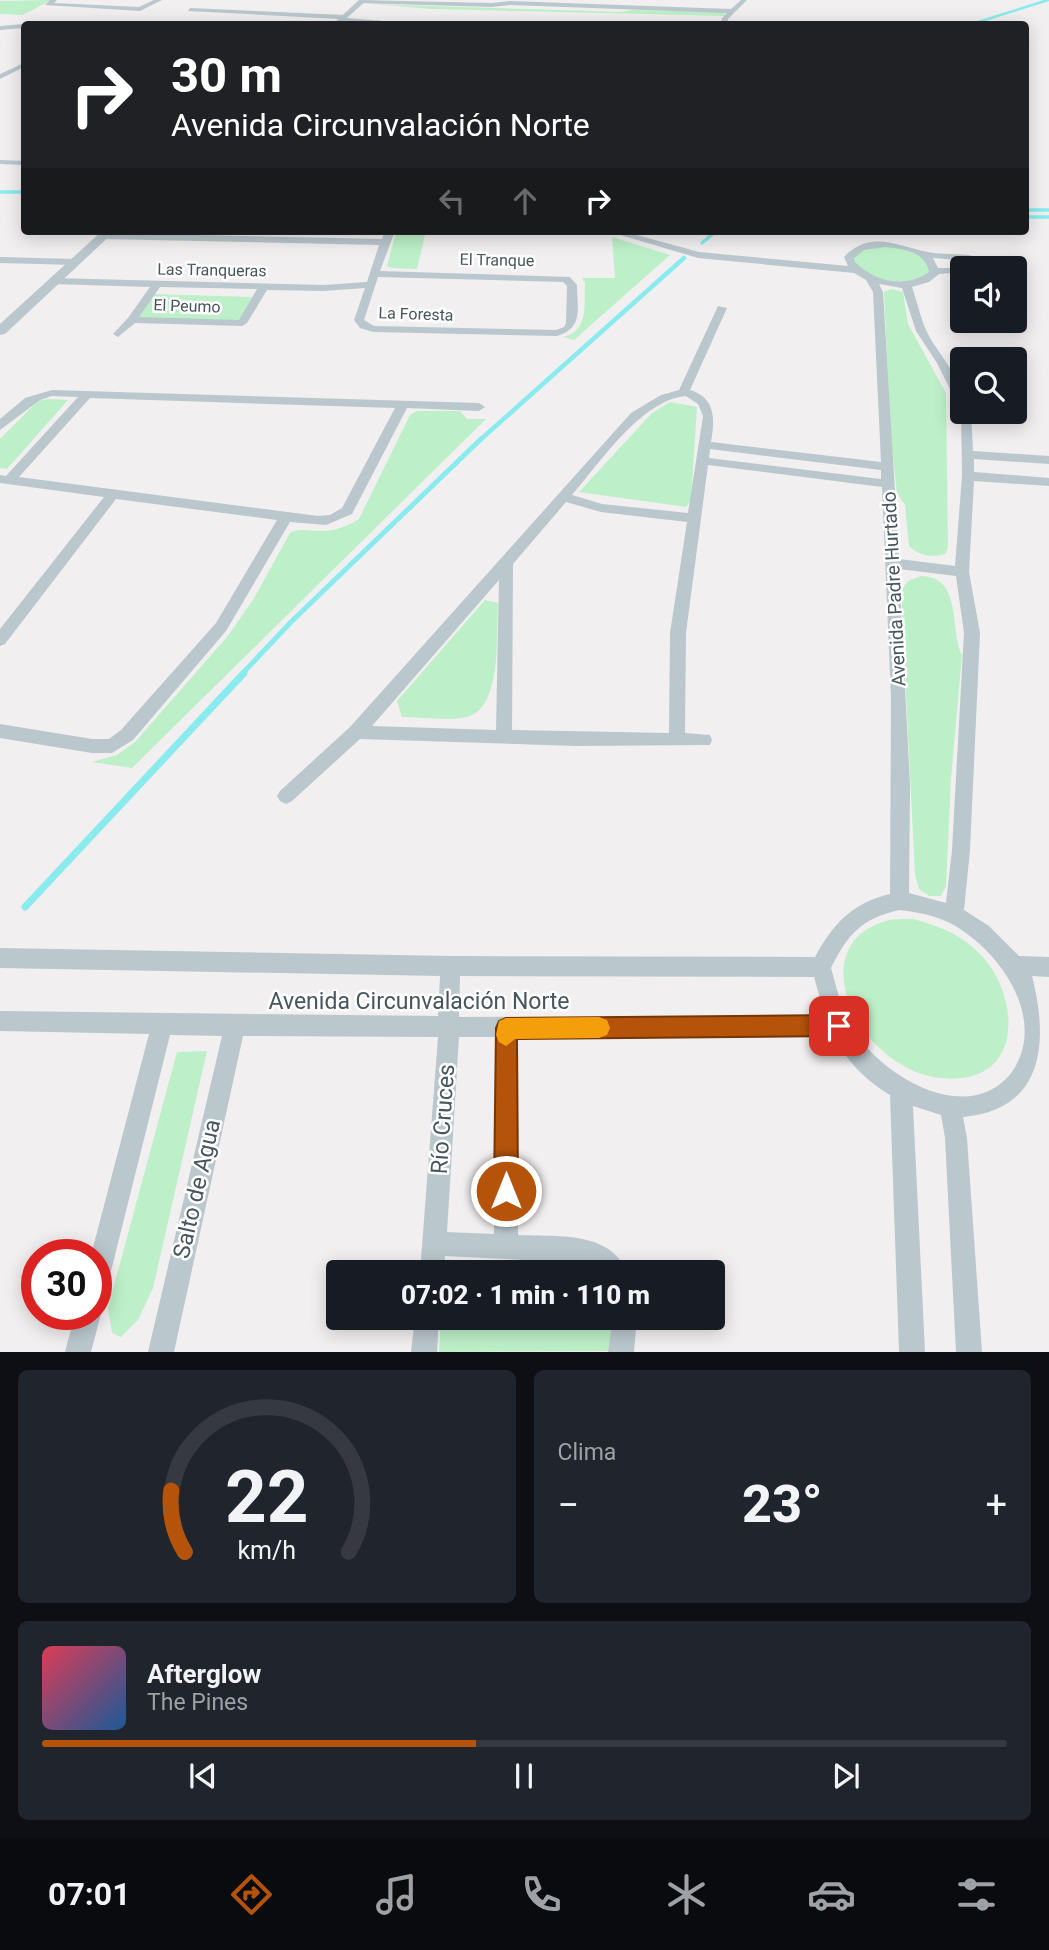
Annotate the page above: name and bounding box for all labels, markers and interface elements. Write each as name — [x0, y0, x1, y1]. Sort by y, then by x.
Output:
text: 30 m — [171, 47, 282, 104]
icon: right — [56, 49, 147, 140]
text: Avenida Circunvalación Norte — [171, 106, 590, 144]
icon: left — [433, 182, 471, 220]
icon: ahead — [506, 182, 544, 220]
icon: right — [579, 182, 617, 220]
street label: El Tranque — [460, 250, 534, 270]
map controls — [950, 256, 1027, 424]
button: sound — [950, 256, 1027, 333]
street label: Las Tranqueras — [157, 260, 267, 280]
street label: El Peumo — [153, 295, 221, 317]
street label: La Foresta — [378, 303, 454, 325]
button: search — [950, 347, 1027, 424]
street label: Avenida Padre Hurtado — [877, 491, 911, 687]
street label: Avenida Circunvalación Norte — [268, 988, 570, 1015]
pin — [809, 996, 869, 1056]
icon: arrive — [820, 1007, 858, 1045]
street label: Río Cruces — [426, 1063, 460, 1175]
street label: Salto de Agua — [168, 1117, 226, 1261]
position arrow — [469, 1154, 543, 1228]
speed limit sign: 30 — [21, 1239, 112, 1330]
text: 07:02 · 1 min · 110 m — [401, 1280, 650, 1310]
text: Clima — [558, 1439, 616, 1466]
text: 22 — [225, 1455, 309, 1541]
text: 23° — [742, 1474, 823, 1535]
text: − — [558, 1483, 579, 1527]
text: + — [985, 1483, 1007, 1527]
text: km/h — [237, 1536, 296, 1565]
text: Afterglow — [147, 1659, 261, 1689]
text: The Pines — [147, 1689, 248, 1716]
icon: previous — [184, 1757, 222, 1795]
icon: pause — [505, 1757, 543, 1795]
icon: next — [827, 1757, 865, 1795]
icon: directions — [227, 1870, 276, 1919]
icon: music — [372, 1870, 421, 1919]
icon: phone — [517, 1870, 566, 1919]
icon: climate — [662, 1870, 711, 1919]
icon: car — [807, 1870, 856, 1919]
icon: filters — [952, 1870, 1001, 1919]
text: 07:01 — [48, 1875, 130, 1913]

